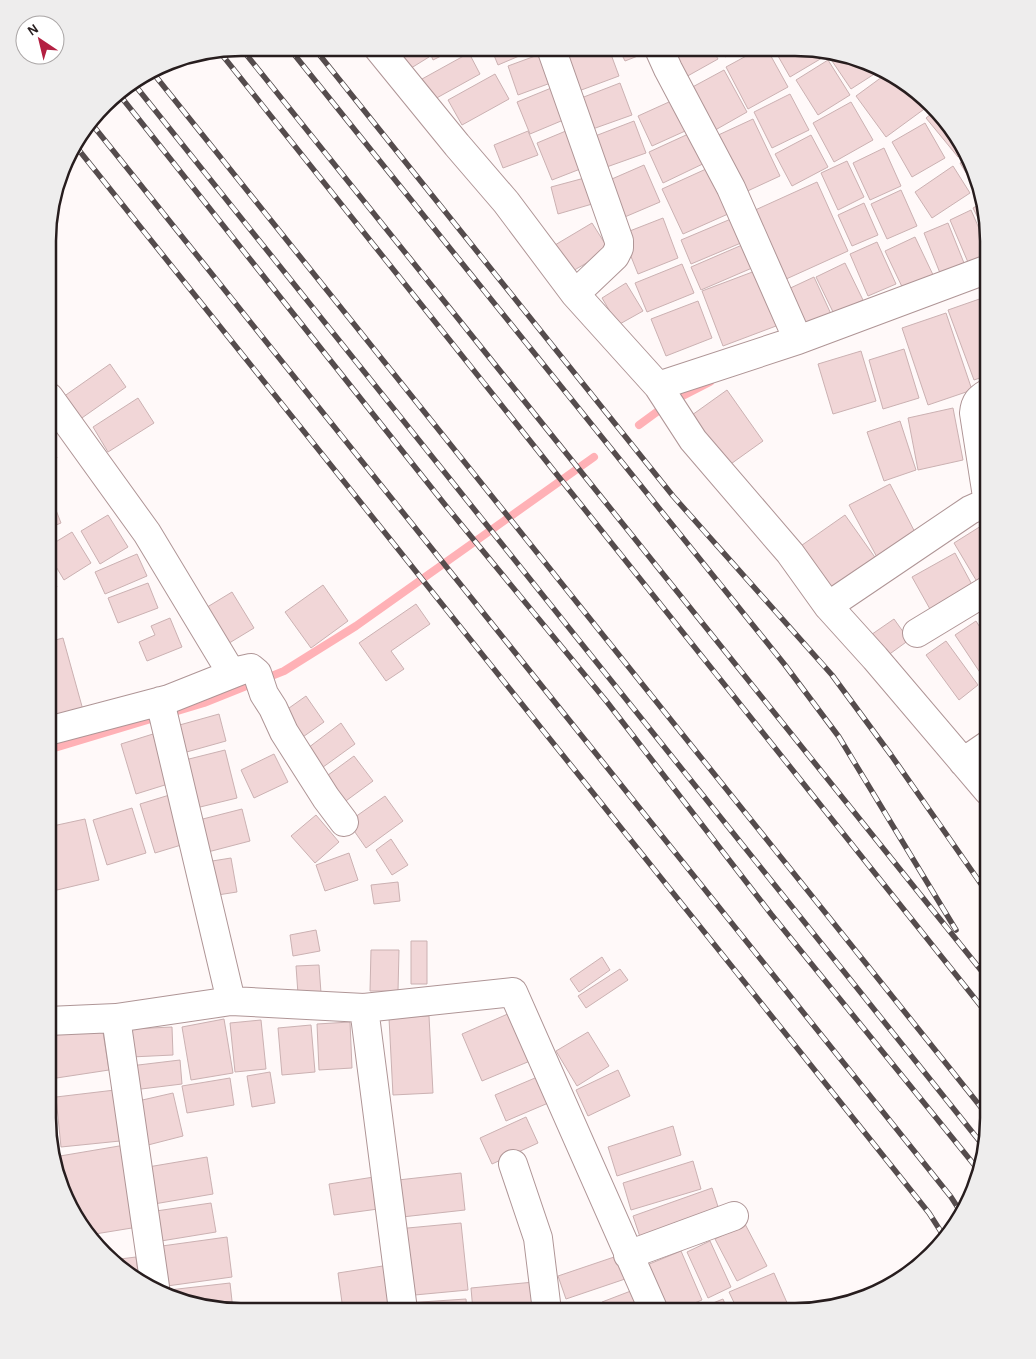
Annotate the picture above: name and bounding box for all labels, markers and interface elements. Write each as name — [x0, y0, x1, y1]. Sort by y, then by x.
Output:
north arrow — [15, 15, 65, 65]
text: N — [25, 22, 41, 39]

